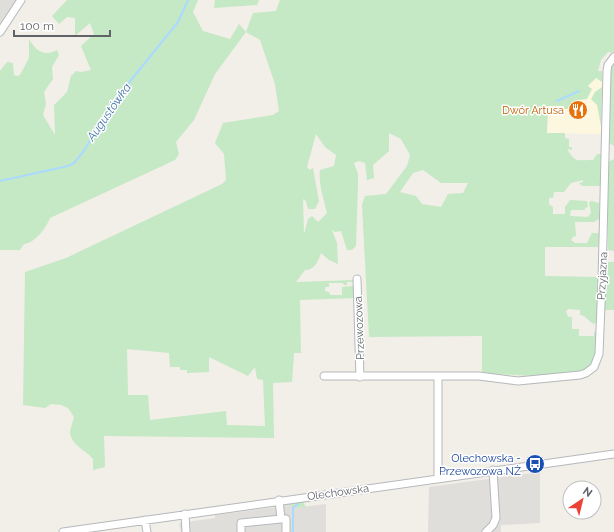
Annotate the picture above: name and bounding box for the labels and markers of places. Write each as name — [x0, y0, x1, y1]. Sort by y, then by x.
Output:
restaurant icon: Dwór Artusa — [567, 99, 589, 121]
place label: Dwór Artusa — [502, 104, 564, 117]
place label: Olechowska - Przewozowa NŻ — [439, 452, 521, 478]
bus stop icon: Olechowska - Przewozowa NŻ — [524, 453, 546, 475]

